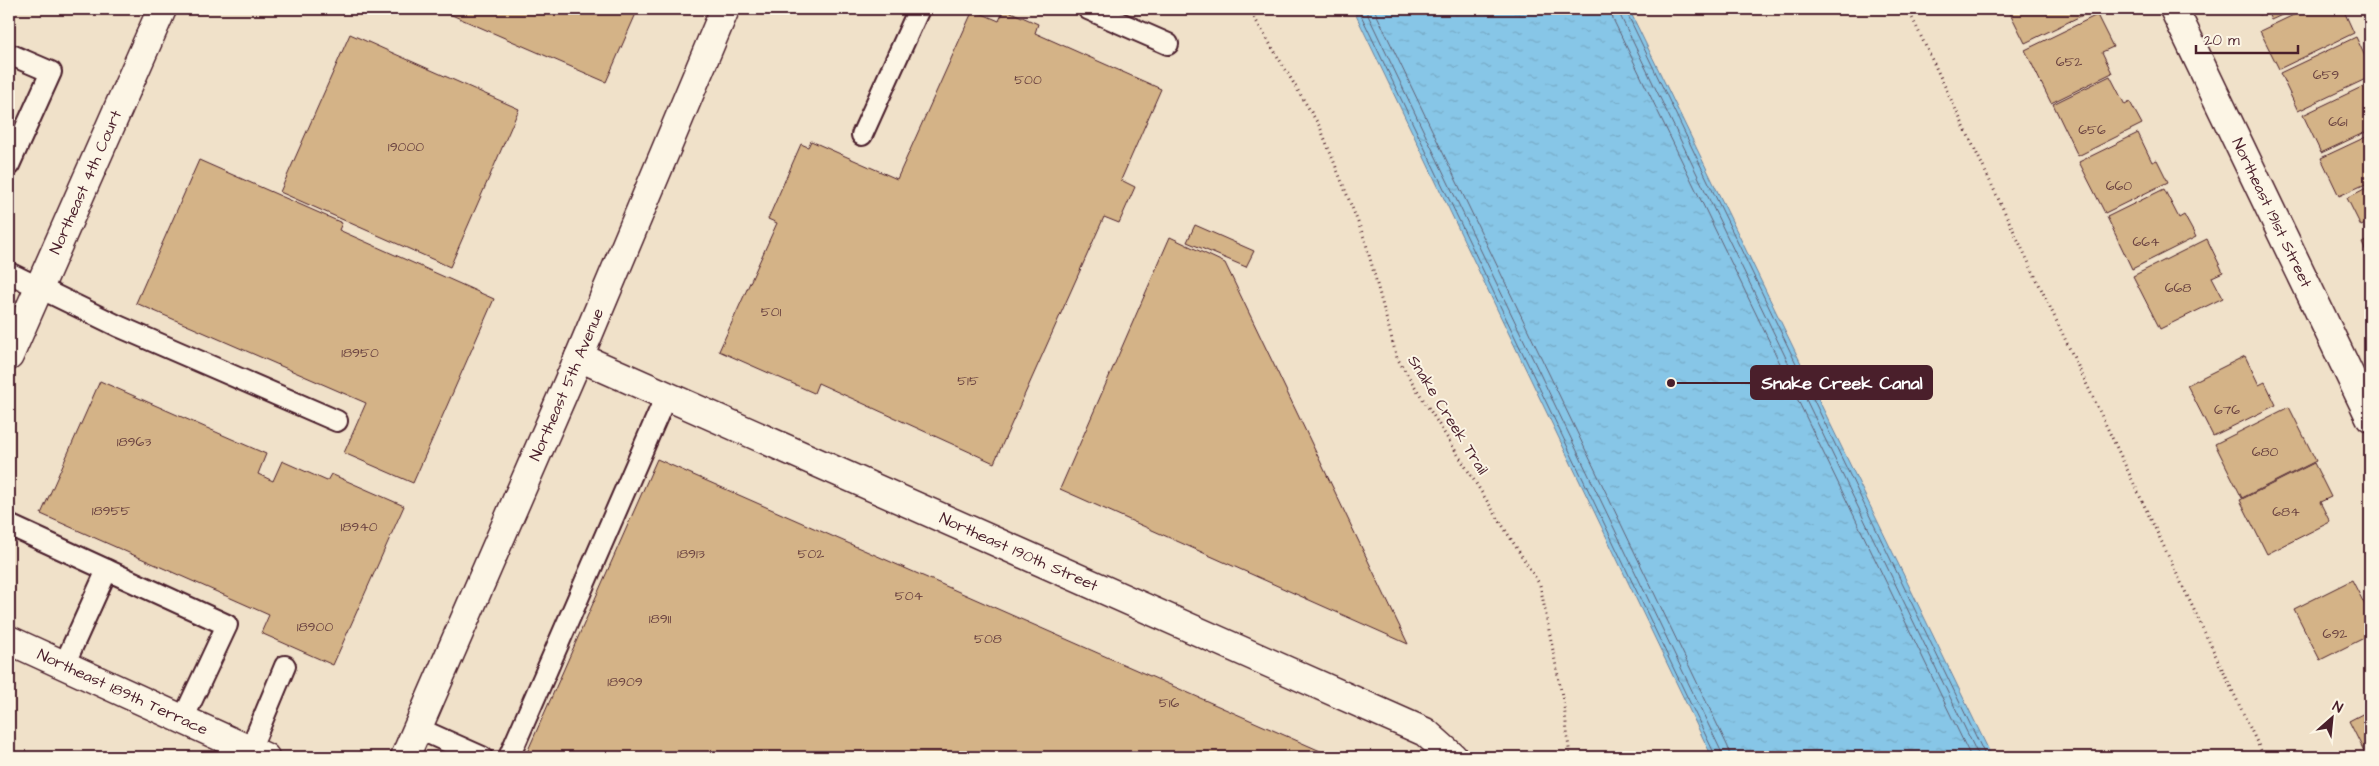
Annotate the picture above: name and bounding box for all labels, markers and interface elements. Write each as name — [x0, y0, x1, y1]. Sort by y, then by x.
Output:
scale bar — [2196, 22, 2299, 54]
text: 20 m — [2204, 30, 2240, 51]
house number: 652 — [2056, 52, 2082, 72]
house number: 659 — [2313, 65, 2339, 85]
house number: 500 — [1014, 70, 1042, 90]
street label: Northeast 4th Court — [44, 106, 127, 258]
house number: 661 — [2328, 112, 2348, 132]
house number: 656 — [2078, 120, 2106, 140]
street label: Northeast 191st Street — [2227, 134, 2317, 292]
house number: 19000 — [388, 137, 424, 157]
house number: 660 — [2106, 176, 2132, 196]
house number: 664 — [2132, 232, 2160, 252]
house number: 668 — [2165, 278, 2191, 298]
house number: 501 — [761, 302, 781, 322]
street label: Northeast 5th Avenue — [524, 305, 609, 464]
house number: 18950 — [341, 343, 379, 363]
street label: Snake Creek Trail — [1402, 351, 1494, 479]
callout: Snake Creek Canal — [1751, 366, 1932, 399]
house number: 515 — [957, 371, 979, 391]
text: Snake Creek Canal — [1760, 371, 1923, 396]
house number: 676 — [2214, 400, 2240, 420]
house number: 18963 — [117, 432, 151, 452]
house number: 680 — [2252, 442, 2279, 462]
house number: 18955 — [92, 501, 130, 521]
house number: 684 — [2272, 502, 2300, 522]
street label: Northeast 190th Street — [936, 507, 1102, 597]
house number: 18940 — [340, 517, 378, 537]
house number: 18913 — [677, 544, 705, 564]
house number: 502 — [798, 544, 824, 564]
house number: 504 — [895, 586, 924, 606]
house number: 18911 — [649, 609, 671, 629]
house number: 18900 — [297, 617, 333, 637]
house number: 692 — [2323, 624, 2347, 644]
house number: 508 — [974, 629, 1002, 649]
street label: Northeast 189th Terrace — [34, 643, 212, 741]
house number: 18909 — [607, 672, 643, 692]
house number: 516 — [1159, 693, 1179, 713]
north arrow — [2306, 694, 2356, 744]
text: N — [2329, 696, 2346, 718]

